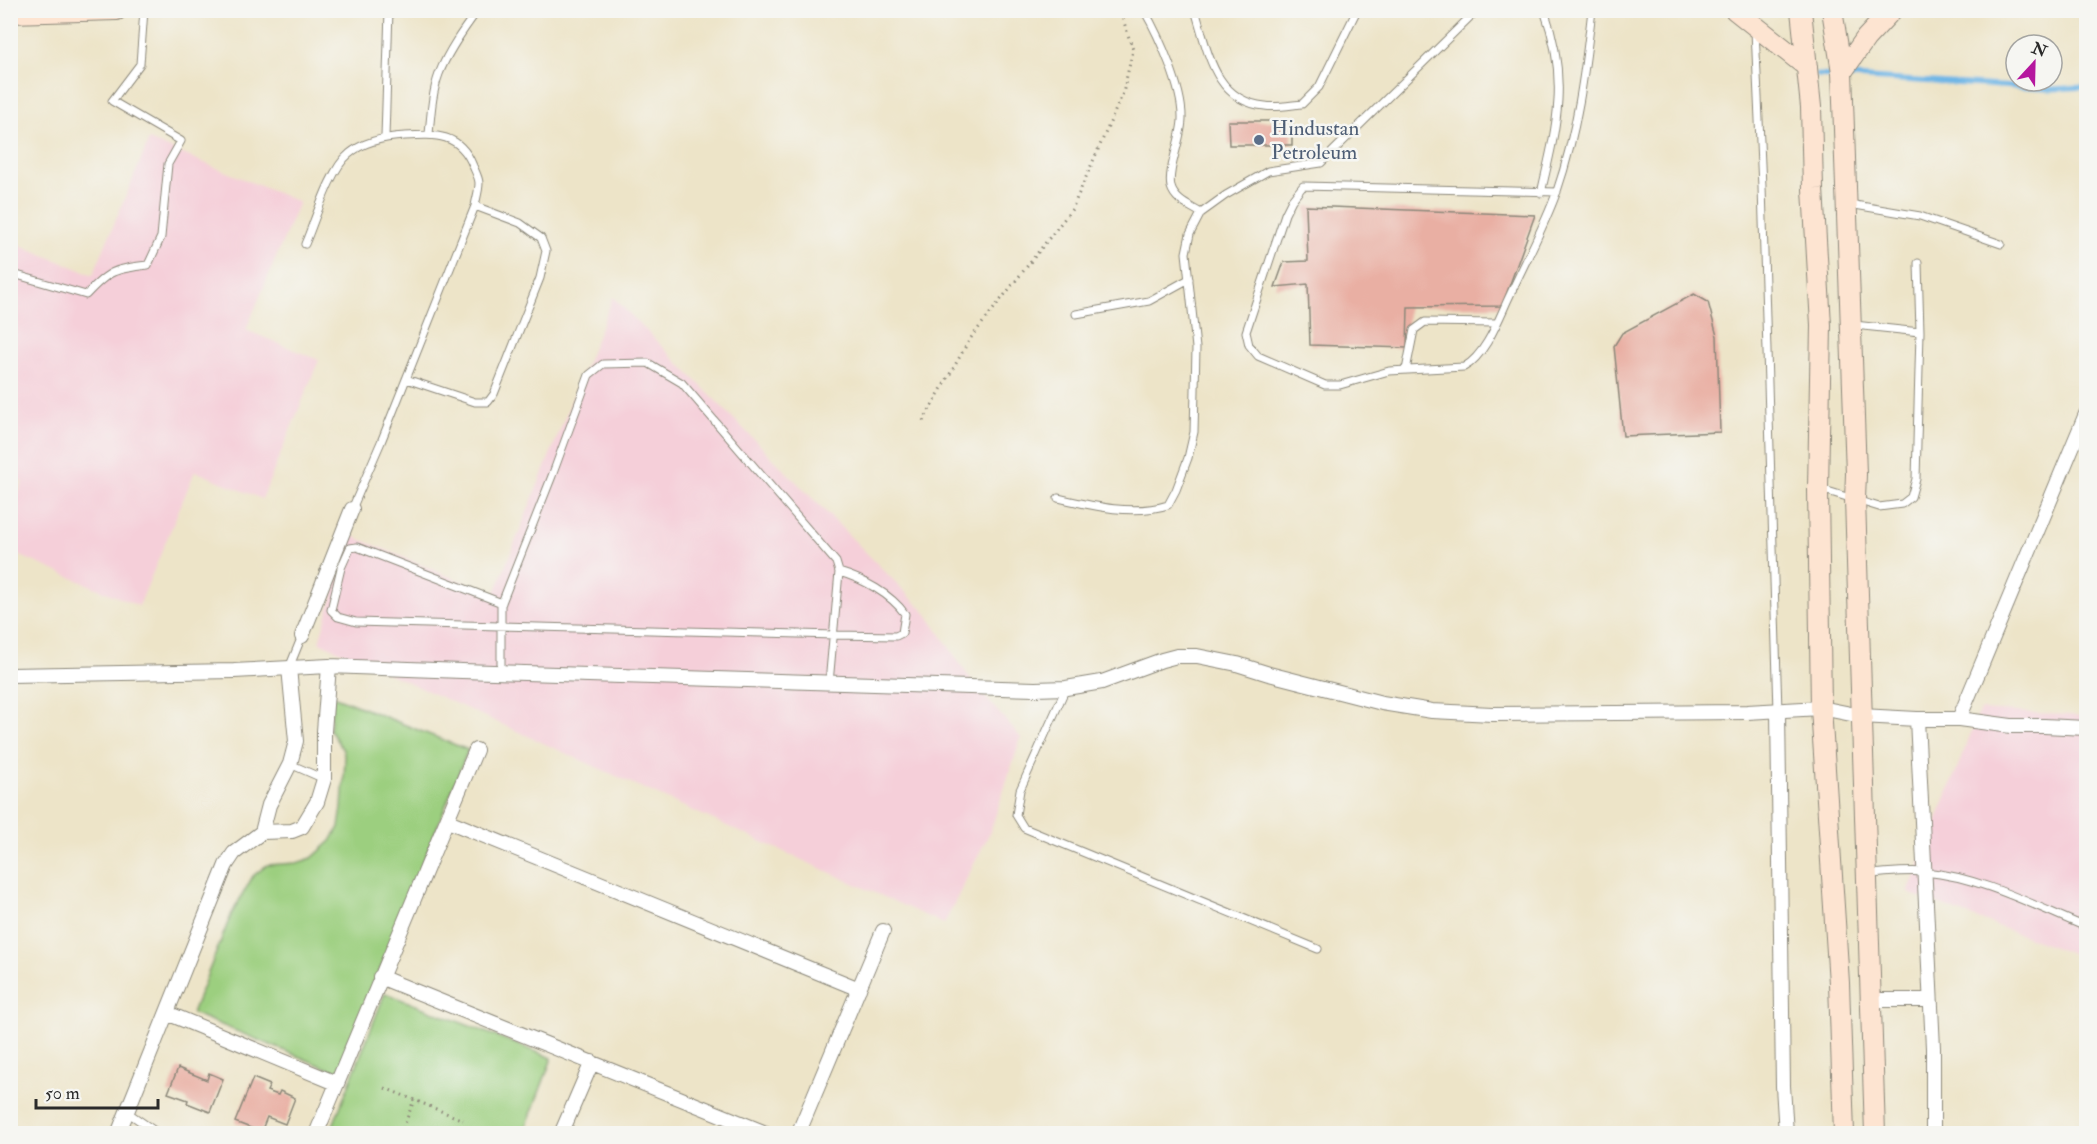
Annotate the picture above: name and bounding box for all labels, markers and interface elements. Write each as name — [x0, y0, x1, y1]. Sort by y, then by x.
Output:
north arrow — [2004, 33, 2064, 93]
text: N — [2028, 38, 2050, 62]
place label: Hindustan Petroleum — [1271, 115, 1359, 166]
marker: Hindustan Petroleum — [1252, 133, 1266, 147]
scale bar — [36, 1072, 158, 1110]
text: 50 m — [45, 1082, 80, 1105]

